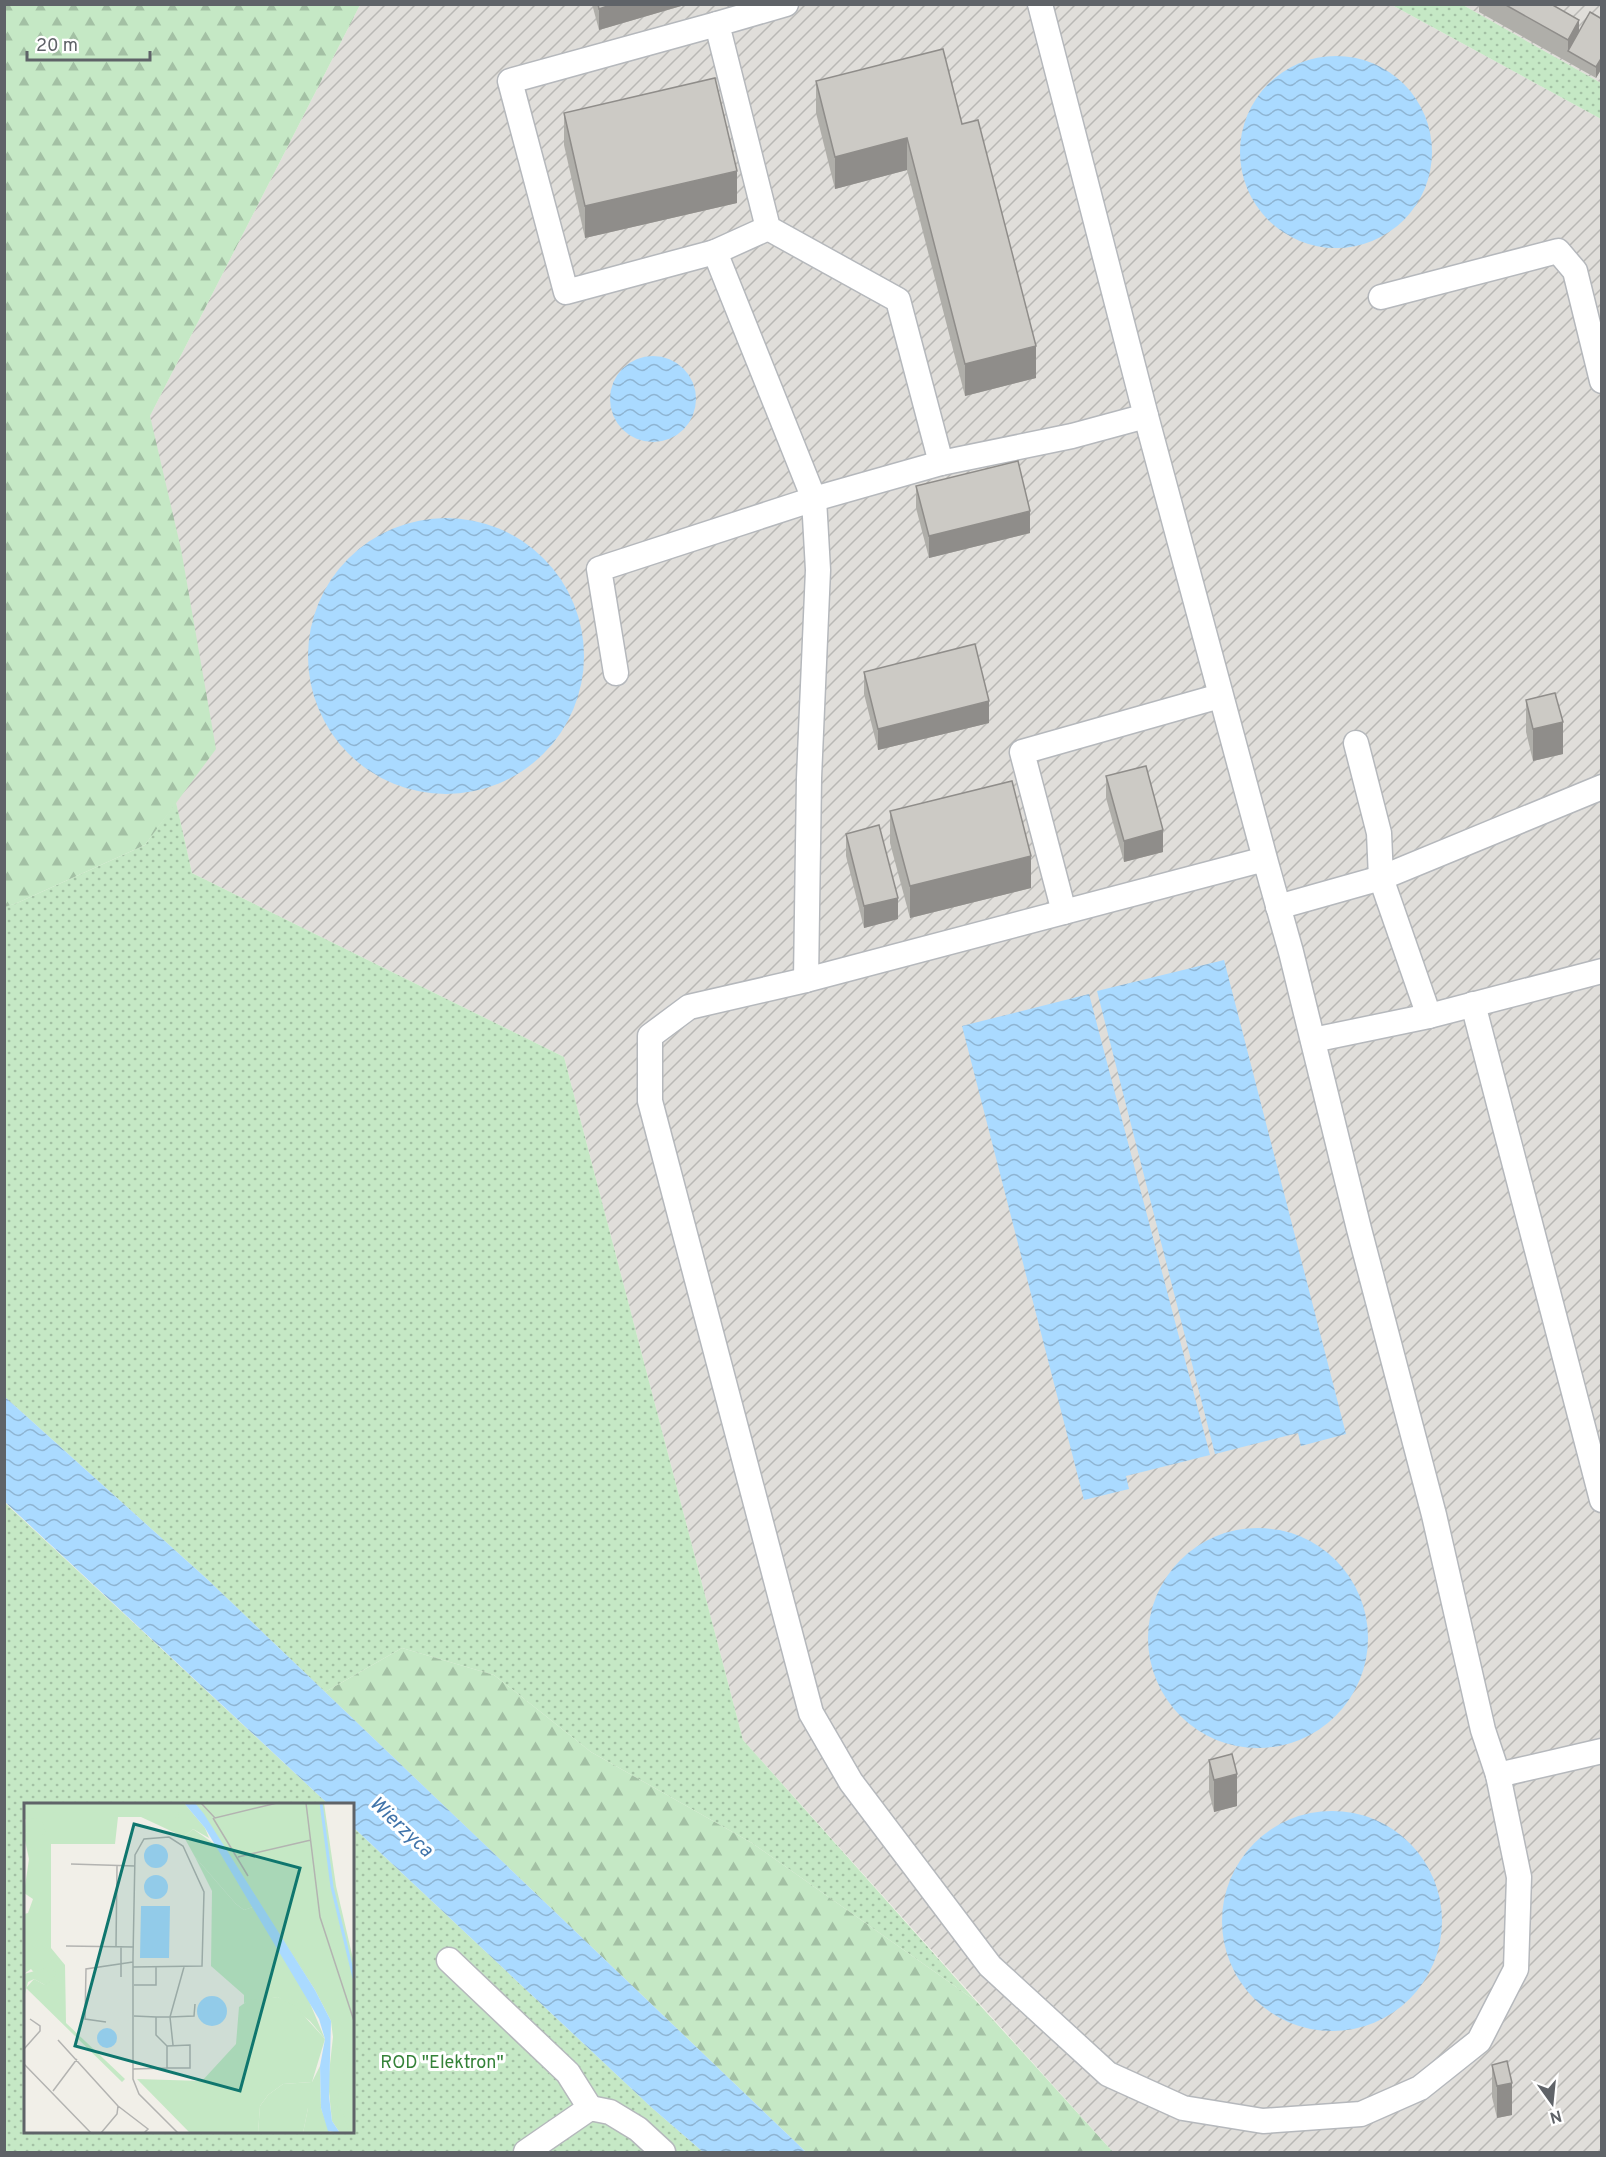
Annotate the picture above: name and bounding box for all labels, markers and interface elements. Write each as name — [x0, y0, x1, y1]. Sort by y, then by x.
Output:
scale bar — [27, 24, 150, 62]
text: 20 m — [36, 35, 78, 58]
water label: Wierzyca — [363, 1791, 439, 1864]
inset map — [24, 1803, 354, 2133]
park label: ROD "Elektron" — [380, 2052, 504, 2075]
north arrow — [1522, 2073, 1582, 2133]
text: N — [1547, 2104, 1564, 2127]

